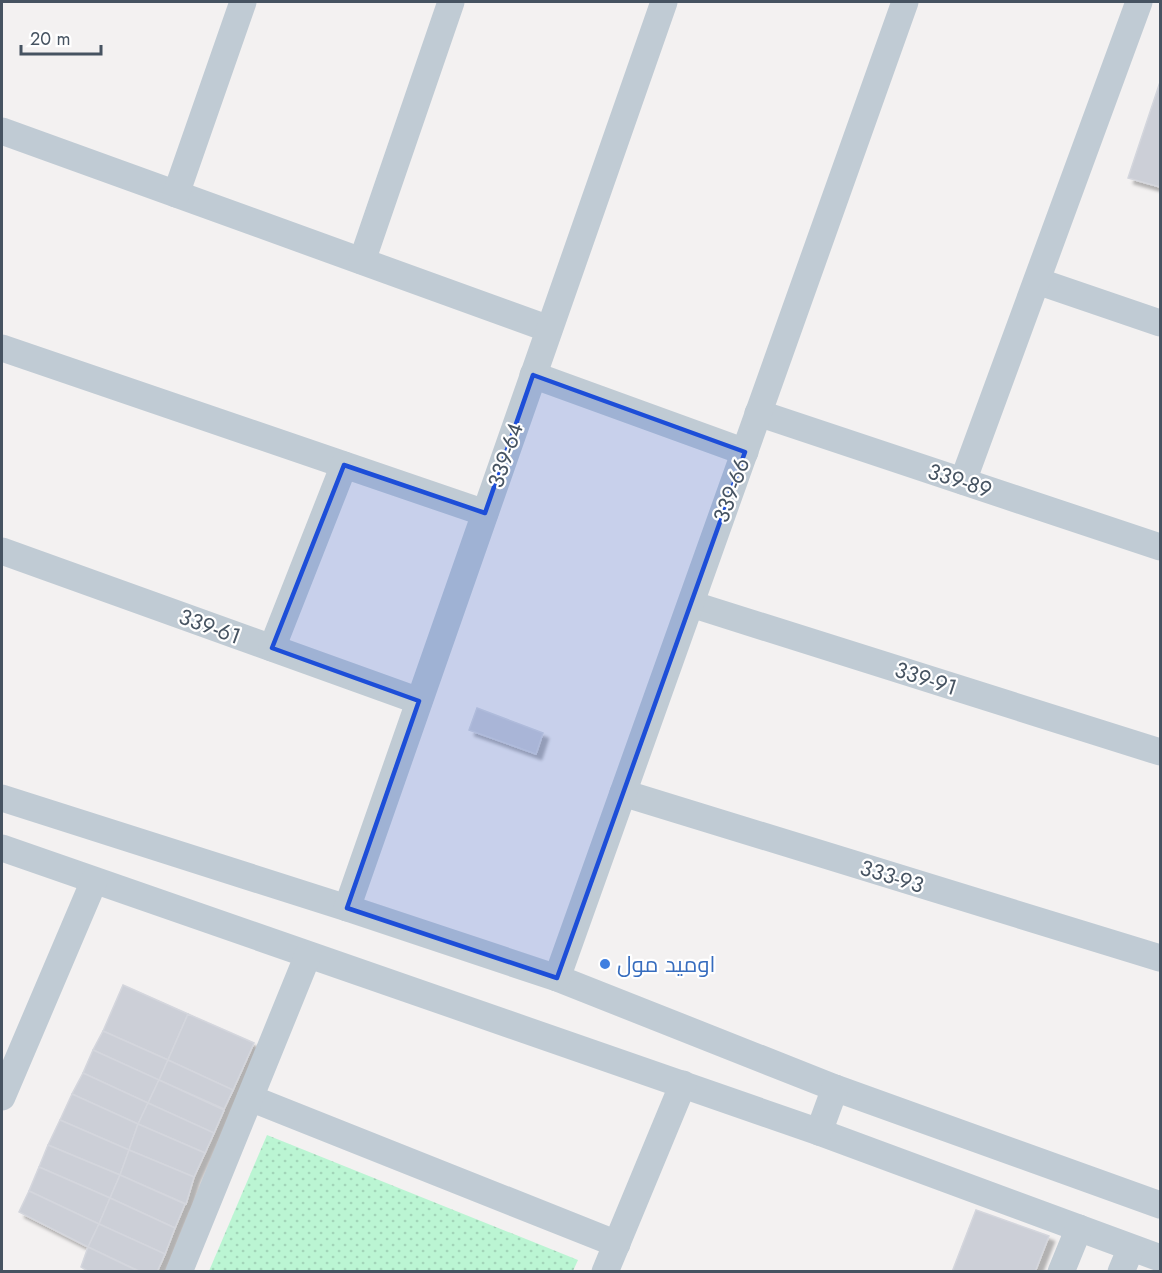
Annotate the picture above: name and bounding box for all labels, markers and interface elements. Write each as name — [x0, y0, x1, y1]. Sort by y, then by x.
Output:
scale bar — [21, 18, 100, 56]
text: 20 m — [30, 26, 70, 52]
street label: 339-64 — [479, 418, 531, 492]
street label: 339-66 — [705, 453, 757, 527]
street label: 339-89 — [924, 455, 996, 505]
street label: 339-61 — [175, 600, 245, 652]
street label: 339-91 — [891, 653, 961, 703]
street label: 333-93 — [856, 851, 928, 901]
place label: اوميد مول — [617, 948, 715, 980]
marker: اوميد مول — [598, 957, 612, 971]

